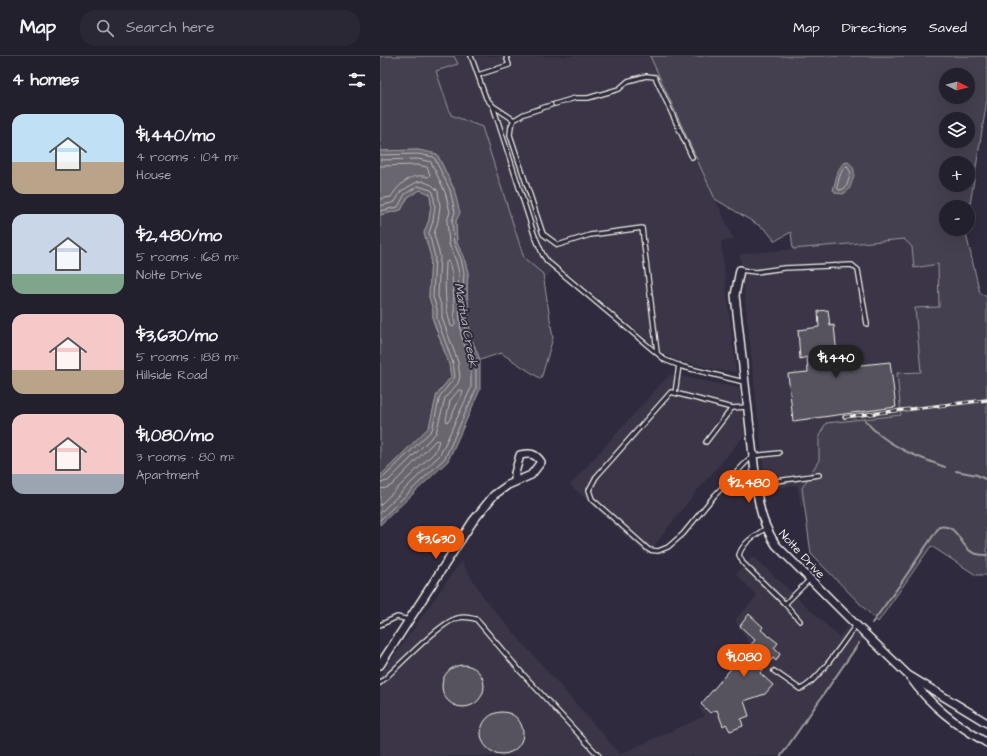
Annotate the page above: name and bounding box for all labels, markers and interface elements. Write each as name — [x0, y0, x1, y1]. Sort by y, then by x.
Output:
search box — [80, 10, 360, 46]
text: Map — [20, 14, 56, 41]
icon: search — [94, 17, 116, 39]
text: Search here — [126, 17, 215, 38]
text: Map — [793, 18, 820, 38]
text: Directions — [842, 18, 907, 38]
text: Saved — [929, 18, 967, 38]
text: 4 homes — [12, 68, 79, 92]
north arrow — [939, 68, 975, 104]
map controls — [939, 68, 975, 236]
icon: filters — [346, 69, 368, 91]
button: layers — [939, 112, 975, 148]
text: $1,440/mo — [136, 124, 215, 148]
icon: home — [44, 130, 92, 178]
text: 4 rooms · 104 m² — [136, 148, 240, 166]
button: + — [939, 156, 975, 192]
text: House — [136, 166, 171, 184]
button: − — [939, 200, 975, 236]
text: $2,480/mo — [136, 224, 222, 248]
icon: home — [44, 230, 92, 278]
text: 5 rooms · 168 m² — [136, 248, 240, 266]
text: Nolte Drive — [136, 266, 202, 284]
water label: Mantua Creek — [450, 281, 483, 370]
text: $3,630/mo — [136, 324, 218, 348]
icon: home — [44, 330, 92, 378]
pin: $1,440 — [803, 345, 869, 379]
text: 5 rooms · 188 m² — [136, 348, 240, 366]
text: $1,440 — [817, 349, 855, 367]
text: Hillside Road — [136, 366, 207, 384]
text: $1,080/mo — [136, 424, 214, 448]
icon: home — [44, 430, 92, 478]
text: 3 rooms · 80 m² — [136, 448, 235, 466]
text: Apartment — [136, 466, 200, 484]
pin: $2,480 — [716, 470, 782, 504]
text: $2,480 — [728, 474, 770, 492]
pin: $3,630 — [403, 526, 469, 560]
street label: Nolte Drive — [775, 526, 829, 583]
text: $3,630 — [416, 530, 456, 548]
pin: $1,080 — [711, 644, 777, 678]
text: $1,080 — [726, 648, 762, 666]

